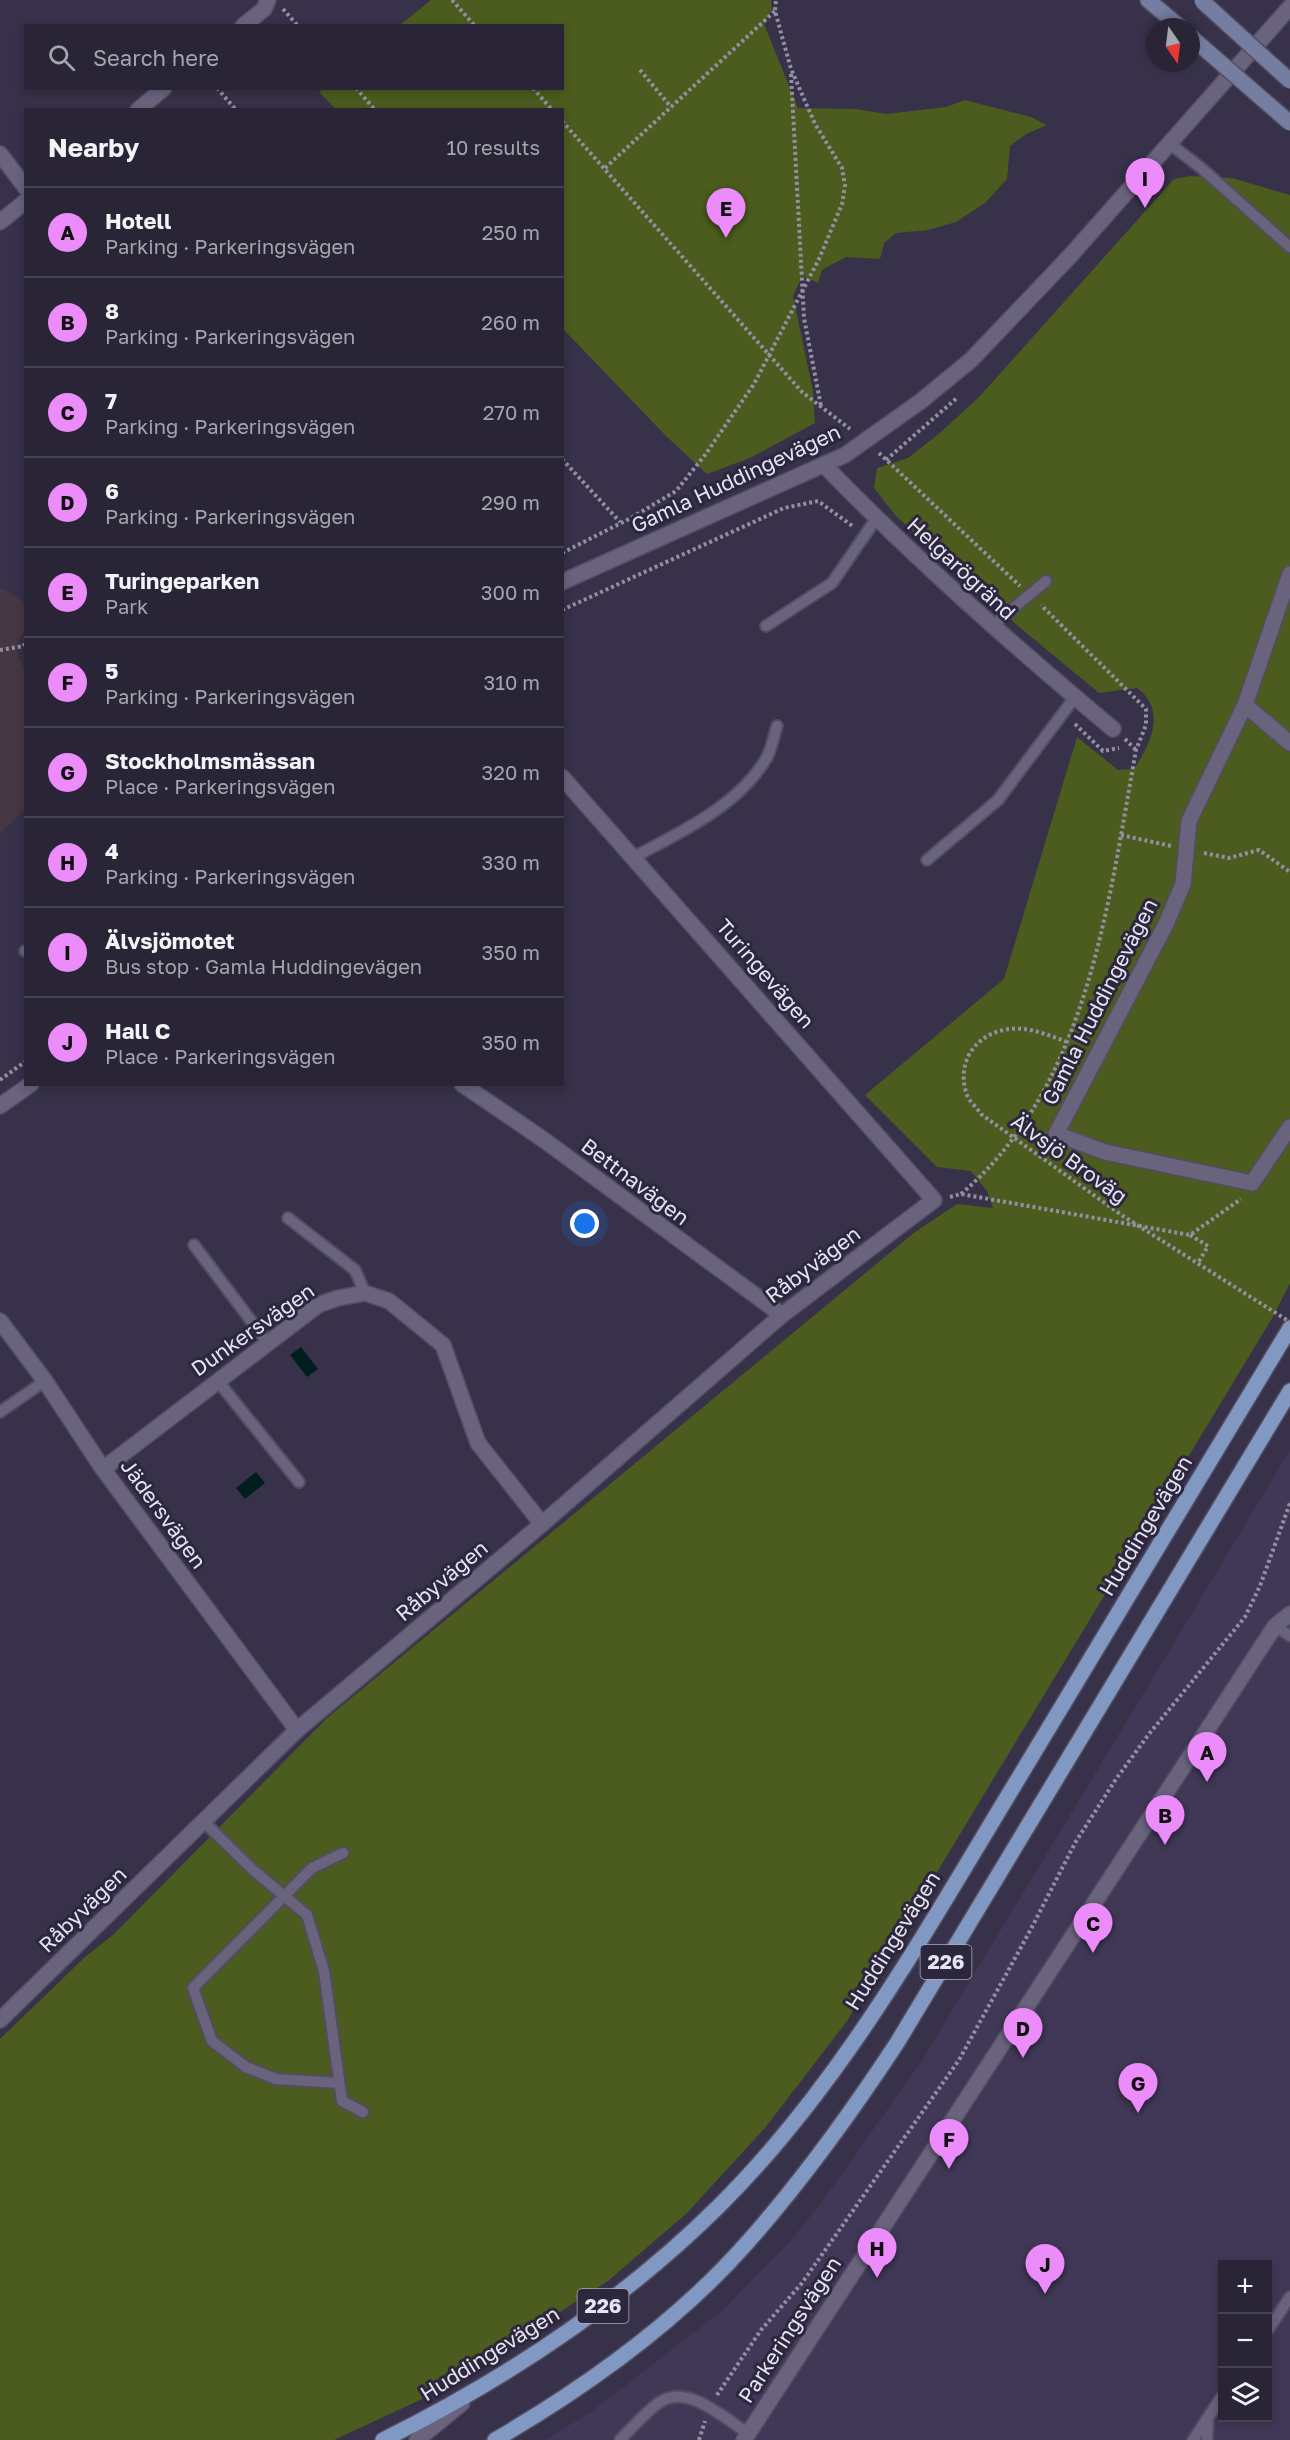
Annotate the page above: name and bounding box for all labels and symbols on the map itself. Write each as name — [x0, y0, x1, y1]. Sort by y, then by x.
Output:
north arrow — [1146, 18, 1200, 72]
pin: I — [1126, 158, 1164, 208]
pin: E — [706, 188, 746, 238]
street label: Gamla Huddingevägen — [627, 418, 844, 538]
street label: Helgarögränd — [902, 511, 1021, 625]
street label: Gamla Huddingevägen — [1036, 894, 1162, 1109]
street label: Turingevägen — [711, 913, 820, 1033]
street label: Älvsjö Broväg — [1007, 1108, 1133, 1209]
street label: Bettnavägen — [576, 1132, 695, 1230]
your location — [570, 1209, 599, 1238]
street label: Råbyvägen — [760, 1220, 865, 1308]
street label: Dunkersvägen — [186, 1277, 319, 1381]
street label: Huddingevägen — [1093, 1451, 1197, 1600]
street label: Jädersvägen — [115, 1454, 212, 1573]
street label: Råbyvägen — [390, 1534, 493, 1626]
pin: A — [1188, 1732, 1226, 1782]
pin: B — [1146, 1796, 1184, 1845]
street label: Råbyvägen — [33, 1861, 132, 1958]
street label: Huddingevägen — [839, 1866, 945, 2015]
pin: C — [1074, 1904, 1112, 1953]
road number: 226 — [920, 1945, 972, 1979]
pin: D — [1004, 2008, 1042, 2058]
pin: G — [1118, 2064, 1158, 2113]
pin: F — [930, 2120, 968, 2169]
pin: H — [858, 2228, 896, 2278]
pin: J — [1026, 2244, 1064, 2294]
street label: Parkeringsvägen — [732, 2251, 846, 2407]
road number: 226 — [578, 2289, 628, 2323]
street label: Huddingevägen — [415, 2300, 564, 2406]

